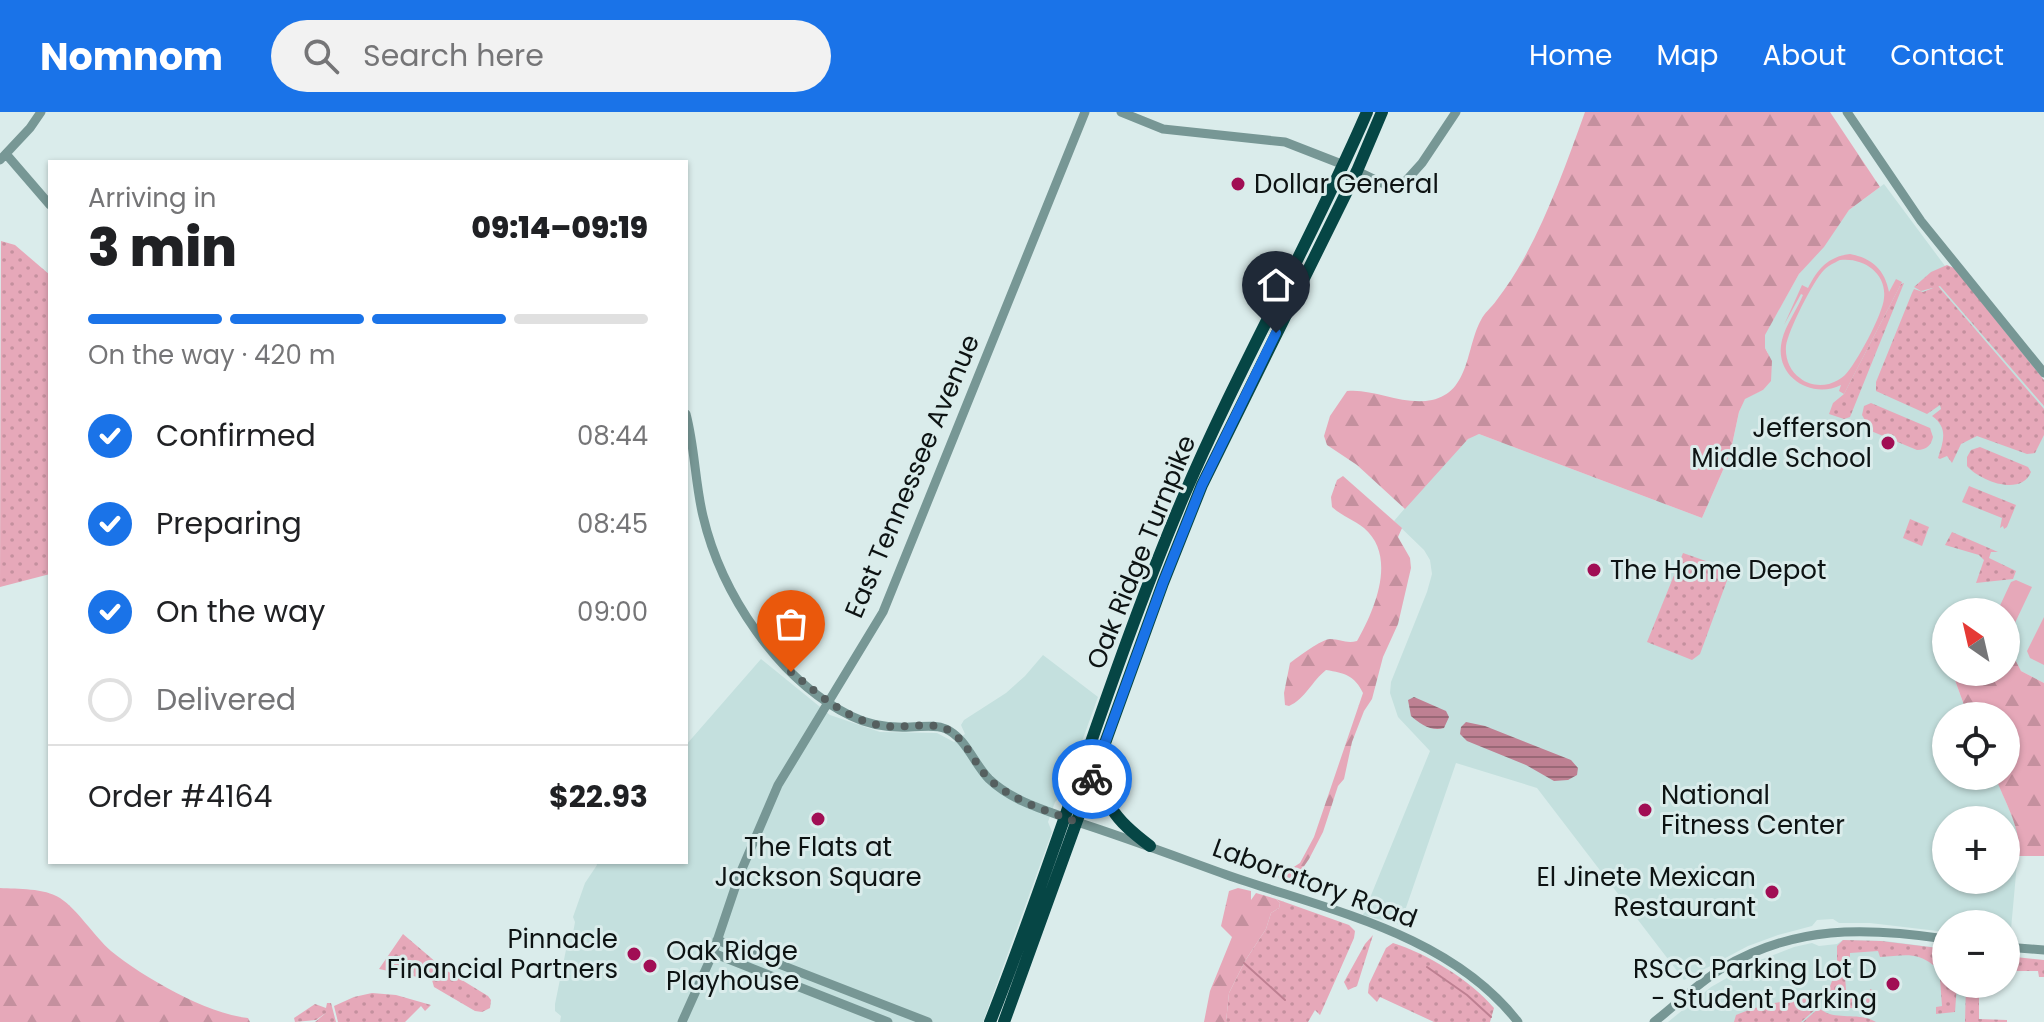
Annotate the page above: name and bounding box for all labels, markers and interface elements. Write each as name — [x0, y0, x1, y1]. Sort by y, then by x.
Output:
search box — [271, 20, 831, 92]
text: Nomnom — [40, 30, 223, 83]
icon: search — [299, 34, 343, 78]
text: Search here — [363, 34, 544, 77]
text: Home — [1529, 36, 1612, 75]
text: Map — [1656, 36, 1718, 75]
text: About — [1762, 36, 1846, 75]
text: Contact — [1890, 36, 2004, 75]
place label: Dollar General — [1254, 166, 1439, 202]
marker: Dollar General — [1229, 175, 1247, 193]
text: Arriving in — [88, 180, 217, 216]
text: 09:14–09:19 — [471, 206, 648, 249]
text: 3 min — [88, 211, 237, 284]
pin — [1242, 251, 1310, 333]
icon: home — [1254, 263, 1298, 307]
street label: East Tennessee Avenue — [836, 329, 988, 623]
text: On the way · 420 m — [88, 337, 335, 373]
place label: Jefferson Middle School — [1691, 410, 1872, 476]
icon: check — [88, 414, 132, 458]
text: Confirmed — [156, 414, 316, 457]
text: 08:44 — [577, 418, 648, 454]
street label: Oak Ridge Turnpike — [1078, 430, 1204, 674]
marker: Jefferson Middle School — [1879, 434, 1897, 452]
icon: check — [88, 502, 132, 546]
text: Preparing — [156, 502, 302, 545]
text: 08:45 — [577, 506, 648, 542]
place label: The Home Depot — [1610, 552, 1826, 588]
marker: The Home Depot — [1585, 561, 1603, 579]
icon: check — [88, 590, 132, 634]
text: On the way — [156, 590, 325, 633]
pin — [757, 590, 825, 672]
text: 09:00 — [577, 594, 648, 630]
north arrow — [1932, 598, 2020, 686]
map controls — [1932, 598, 2020, 998]
icon: bag — [769, 602, 813, 646]
text: Delivered — [156, 678, 296, 721]
button: locate — [1932, 702, 2020, 790]
courier — [1052, 739, 1132, 819]
icon: bike — [1070, 757, 1114, 801]
text: Order #4164 — [88, 775, 272, 818]
text: $22.93 — [549, 775, 648, 818]
place label: National Fitness Center — [1661, 777, 1845, 843]
marker: National Fitness Center — [1636, 801, 1654, 819]
button: + — [1932, 806, 2020, 894]
marker: The Flats at Jackson Square — [809, 810, 827, 828]
place label: The Flats at Jackson Square — [714, 829, 922, 895]
street label: Laboratory Road — [1208, 829, 1422, 937]
place label: El Jinete Mexican Restaurant — [1537, 859, 1756, 925]
marker: El Jinete Mexican Restaurant — [1763, 883, 1781, 901]
button: − — [1932, 910, 2020, 998]
place label: Pinnacle Financial Partners — [387, 921, 618, 987]
place label: Oak Ridge Playhouse — [666, 933, 799, 999]
marker: Pinnacle Financial Partners — [625, 945, 643, 963]
place label: RSCC Parking Lot D - Student Parking — [1633, 951, 1877, 1017]
marker: Oak Ridge Playhouse — [641, 957, 659, 975]
marker: RSCC Parking Lot D - Student Parking — [1884, 975, 1902, 993]

